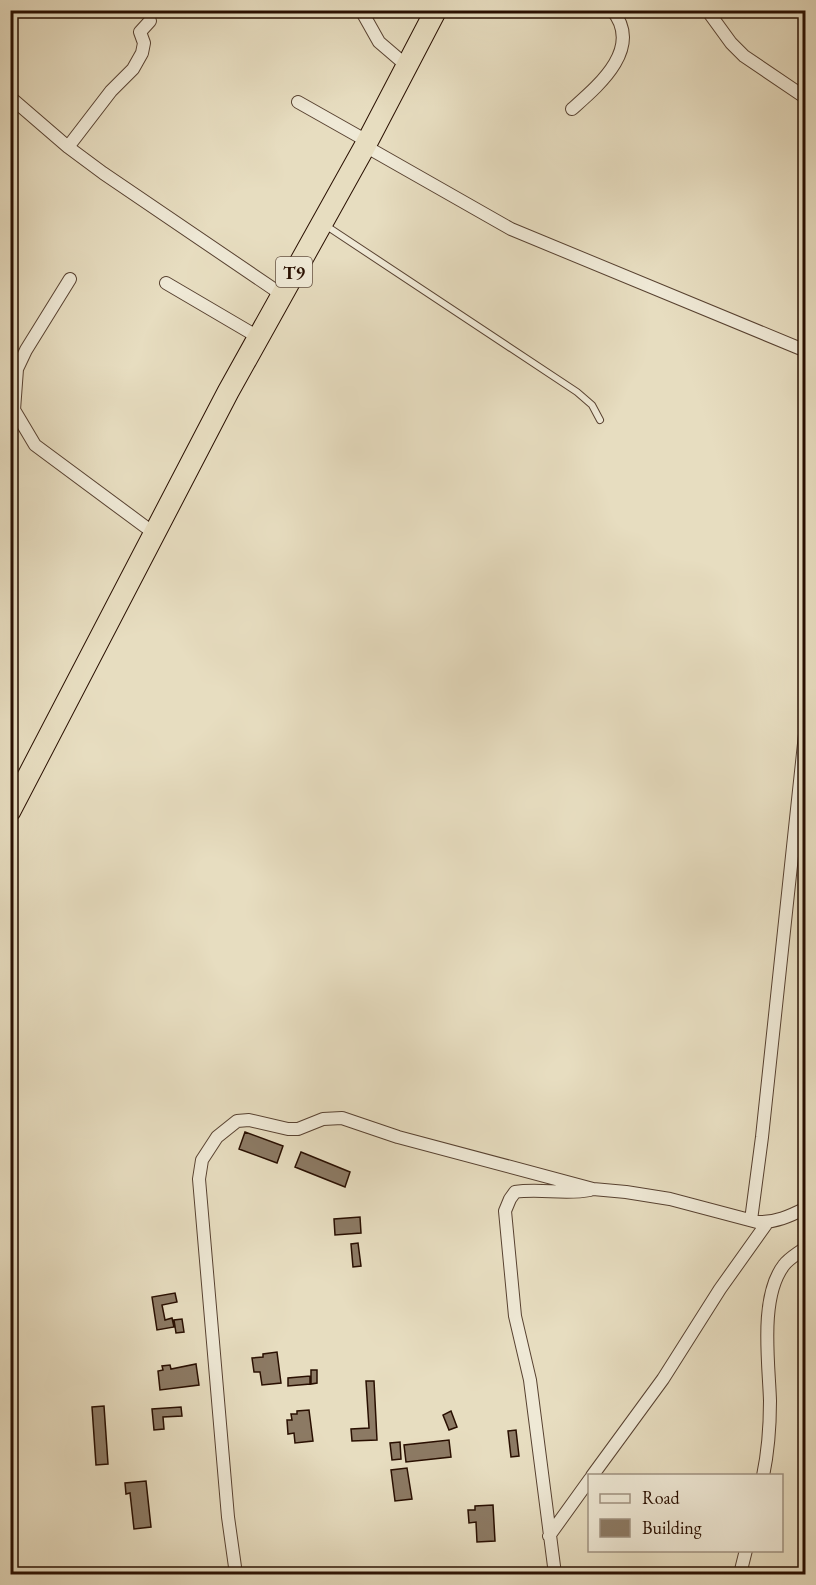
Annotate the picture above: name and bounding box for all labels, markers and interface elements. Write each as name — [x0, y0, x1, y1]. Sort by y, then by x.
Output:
road number: T9 — [276, 257, 312, 287]
legend — [588, 1474, 783, 1552]
text: Road — [642, 1486, 681, 1509]
text: Building — [642, 1516, 702, 1539]

